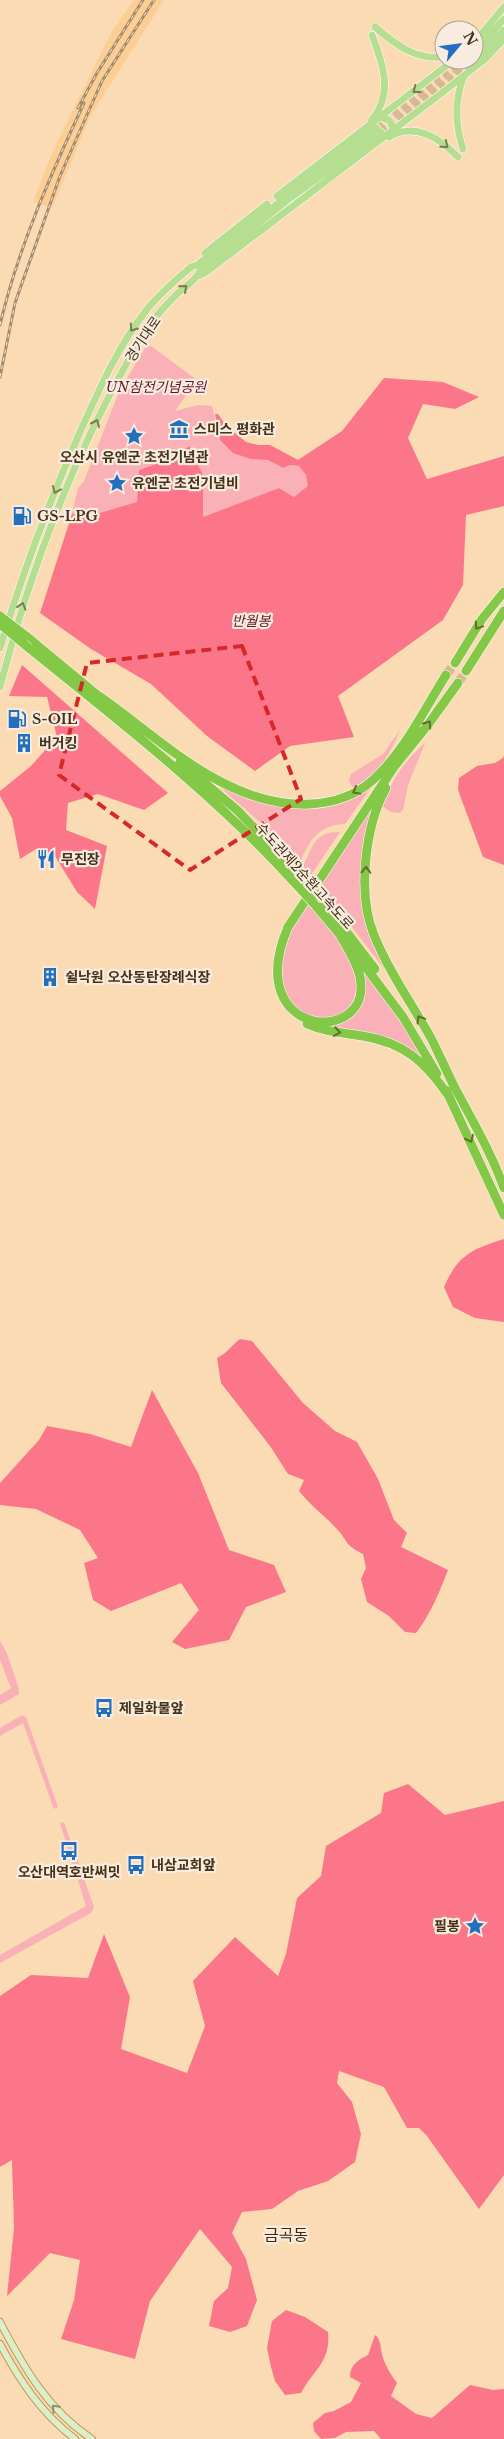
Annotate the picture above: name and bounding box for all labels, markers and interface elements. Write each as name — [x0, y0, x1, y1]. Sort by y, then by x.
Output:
north arrow — [434, 20, 484, 70]
text: N — [459, 29, 481, 49]
one-way arrow — [412, 84, 422, 93]
one-way arrow — [439, 139, 448, 147]
one-way arrow — [179, 285, 188, 294]
street label: 경기대로 — [121, 313, 165, 365]
one-way arrow — [131, 322, 139, 331]
park label: UN참전기념공원 — [106, 378, 207, 396]
museum icon: 스미스 평화관 — [168, 418, 190, 440]
one-way arrow — [90, 419, 100, 428]
place label: 스미스 평화관 — [194, 420, 275, 438]
place icon: 오산시 유엔군 초전기념관 — [123, 425, 145, 447]
place label: 오산시 유엔군 초전기념관 — [59, 448, 209, 466]
place icon: 유엔군 초전기념비 — [106, 472, 128, 494]
place label: 유엔군 초전기념비 — [132, 474, 239, 492]
one-way arrow — [52, 485, 62, 494]
fuel station icon: GS-LPG — [11, 505, 33, 527]
place label: GS-LPG — [37, 507, 98, 525]
one-way arrow — [16, 602, 26, 611]
park label: 반월봉 — [232, 612, 271, 630]
one-way arrow — [475, 620, 484, 630]
fuel station icon: S-OIL — [6, 708, 28, 730]
place label: S-OIL — [32, 710, 78, 728]
one-way arrow — [422, 720, 431, 730]
building icon: 버거킹 — [13, 732, 35, 754]
place label: 버거킹 — [39, 734, 78, 752]
one-way arrow — [352, 784, 361, 794]
street label: 수도권제2순환고속도로 — [252, 819, 358, 933]
restaurant icon: 무진장 — [35, 848, 57, 870]
place label: 무진장 — [61, 850, 100, 868]
one-way arrow — [361, 865, 372, 873]
building icon: 쉴낙원 오산동탄장례식장 — [39, 966, 61, 988]
place label: 쉴낙원 오산동탄장례식장 — [65, 968, 211, 986]
one-way arrow — [416, 1016, 426, 1025]
one-way arrow — [333, 1027, 341, 1037]
one-way arrow — [463, 1134, 474, 1143]
bus stop icon: 제일화물앞 — [93, 1697, 115, 1719]
place label: 제일화물앞 — [119, 1699, 184, 1717]
bus stop icon: 오산대역호반써밋 — [58, 1840, 80, 1862]
bus stop icon: 내삼교회앞 — [125, 1854, 147, 1876]
place label: 내삼교회앞 — [151, 1856, 216, 1874]
place label: 오산대역호반써밋 — [17, 1863, 121, 1881]
place icon: 필봉 — [464, 1915, 486, 1937]
place label: 필봉 — [434, 1917, 460, 1935]
district label: 금곡동 — [264, 2225, 308, 2245]
one-way arrow — [52, 2405, 61, 2414]

